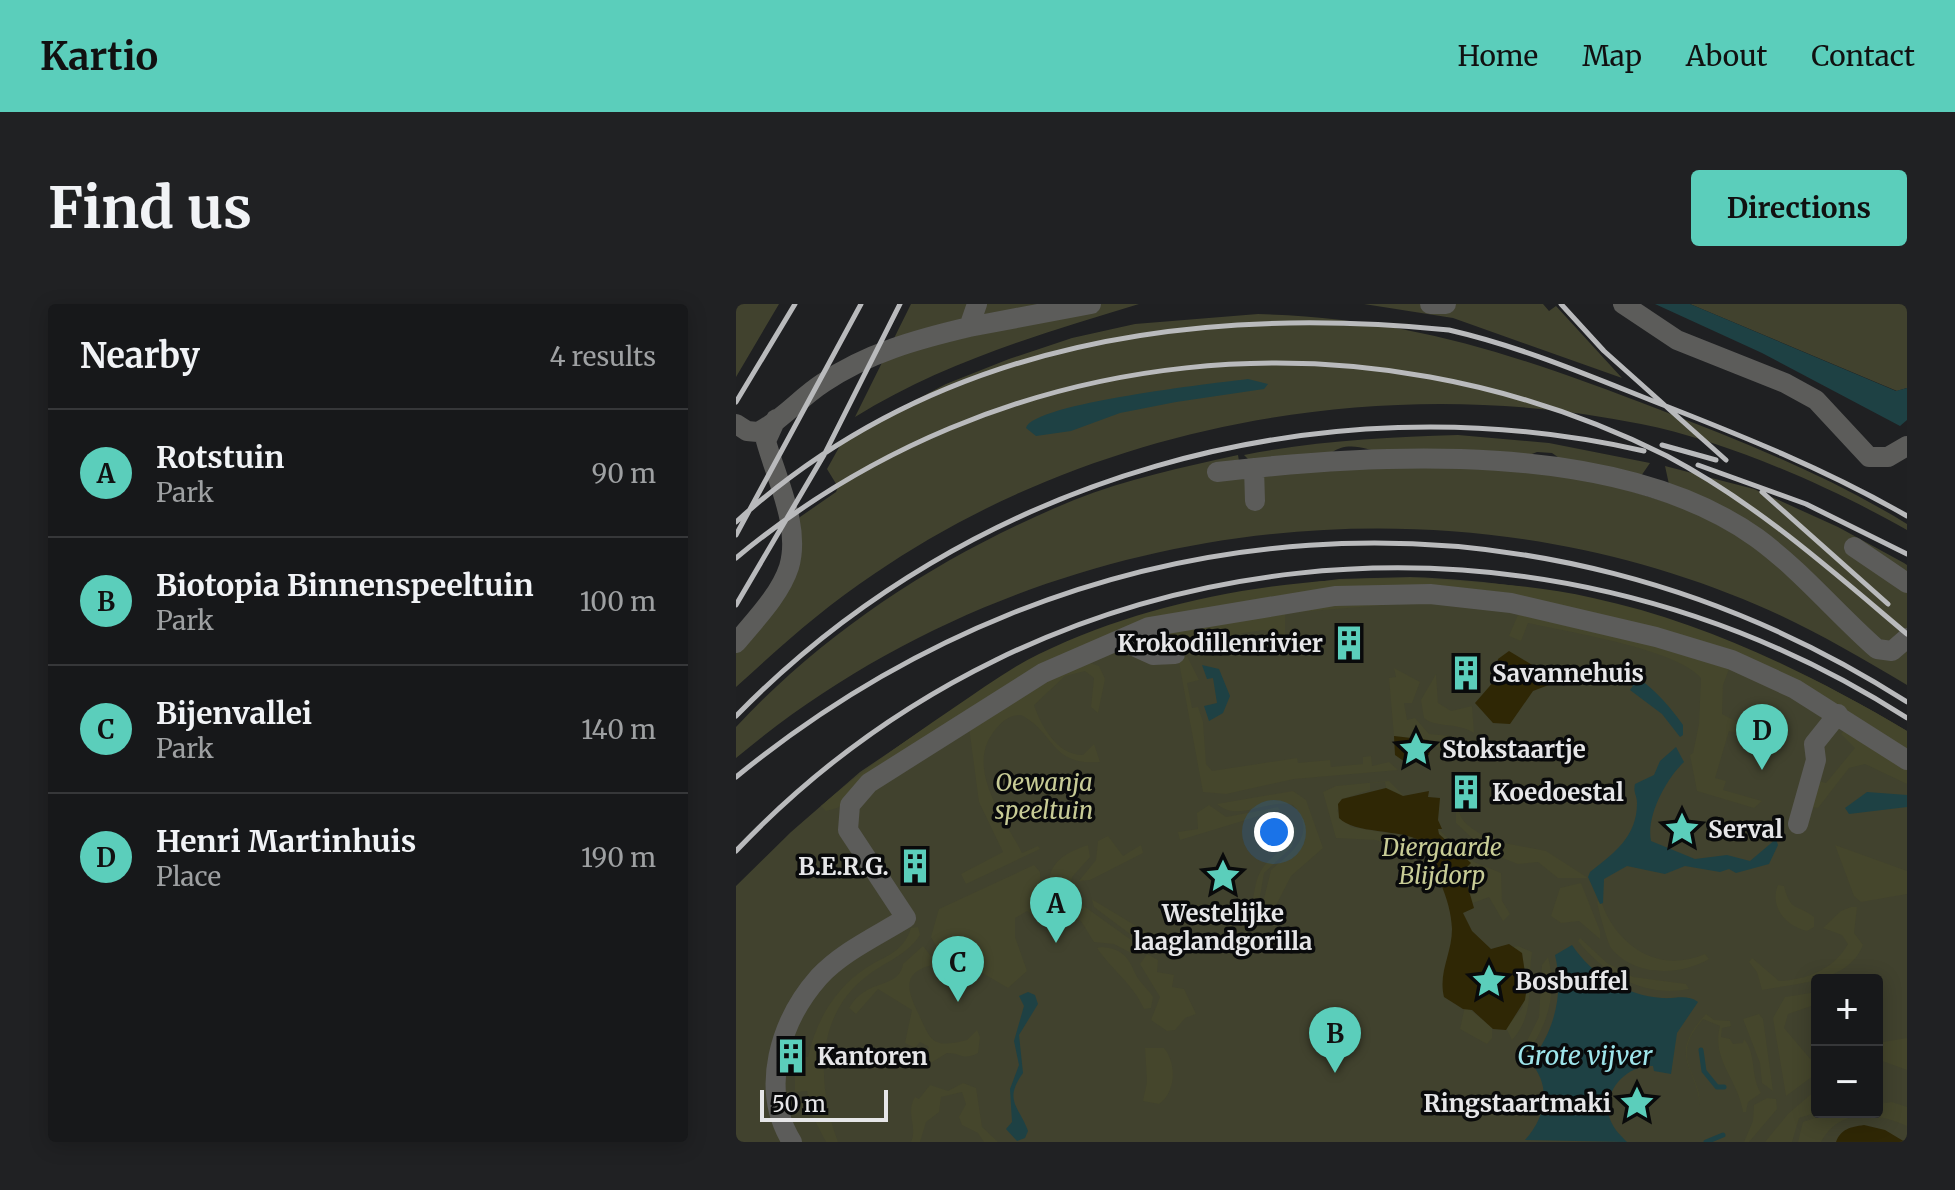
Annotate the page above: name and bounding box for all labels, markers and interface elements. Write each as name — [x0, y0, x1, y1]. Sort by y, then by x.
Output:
text: Kartio — [40, 33, 158, 80]
text: Home — [1457, 38, 1538, 74]
text: Map — [1582, 38, 1642, 74]
text: About — [1686, 38, 1767, 74]
text: Contact — [1811, 38, 1915, 74]
button: Directions — [1691, 170, 1907, 246]
text: Find us — [48, 173, 252, 243]
text: Nearby — [80, 335, 200, 377]
text: 4 results — [549, 340, 656, 373]
text: Rotstuin — [156, 438, 284, 476]
text: A — [97, 457, 115, 490]
text: 90 m — [592, 457, 656, 490]
text: Park — [156, 476, 214, 509]
text: Biotopia Binnenspeeltuin — [156, 566, 534, 604]
text: B — [97, 585, 115, 618]
text: 100 m — [580, 585, 656, 618]
text: Park — [156, 604, 214, 637]
building icon: Krokodillenrivier — [1330, 624, 1368, 662]
place label: Krokodillenrivier — [1117, 628, 1323, 659]
building icon: Savannehuis — [1447, 654, 1485, 692]
place label: Savannehuis — [1492, 658, 1644, 689]
text: Bijenvallei — [156, 694, 312, 732]
pin: D — [1736, 704, 1788, 770]
text: C — [97, 713, 115, 746]
text: 140 m — [581, 713, 656, 746]
place icon: Stokstaartje — [1397, 730, 1435, 768]
text: Park — [156, 732, 214, 765]
place label: Stokstaartje — [1442, 734, 1586, 765]
park label: Oewanja speeltuin — [995, 767, 1093, 826]
building icon: Koedoestal — [1447, 773, 1485, 811]
place label: Koedoestal — [1492, 777, 1624, 808]
place icon: Serval — [1663, 810, 1701, 848]
your location — [1254, 812, 1294, 852]
place label: Serval — [1708, 814, 1783, 845]
text: Henri Martinhuis — [156, 822, 416, 860]
park label: Diergaarde Blijdorp — [1381, 832, 1502, 891]
text: D — [96, 841, 116, 874]
text: 190 m — [581, 841, 656, 874]
building icon: B.E.R.G. — [896, 847, 934, 885]
place label: B.E.R.G. — [798, 851, 889, 882]
place icon: Westelijke laaglandgorilla — [1204, 857, 1242, 895]
text: Place — [156, 860, 221, 893]
pin: A — [1030, 877, 1082, 943]
place label: Westelijke laaglandgorilla — [1134, 898, 1312, 957]
pin: C — [932, 936, 984, 1002]
place icon: Bosbuffel — [1470, 962, 1508, 1000]
place label: Bosbuffel — [1515, 966, 1629, 997]
map controls — [1811, 974, 1883, 1118]
button: + — [1811, 974, 1883, 1046]
pin: B — [1309, 1007, 1361, 1073]
building icon: Kantoren — [772, 1037, 810, 1075]
water label: Grote vijver — [1518, 1039, 1653, 1072]
place label: Kantoren — [817, 1041, 928, 1072]
button: − — [1811, 1046, 1883, 1118]
place icon: Ringstaartmaki — [1618, 1084, 1656, 1122]
scale bar — [760, 1086, 888, 1122]
place label: Ringstaartmaki — [1423, 1088, 1611, 1119]
text: 50 m — [772, 1090, 826, 1118]

